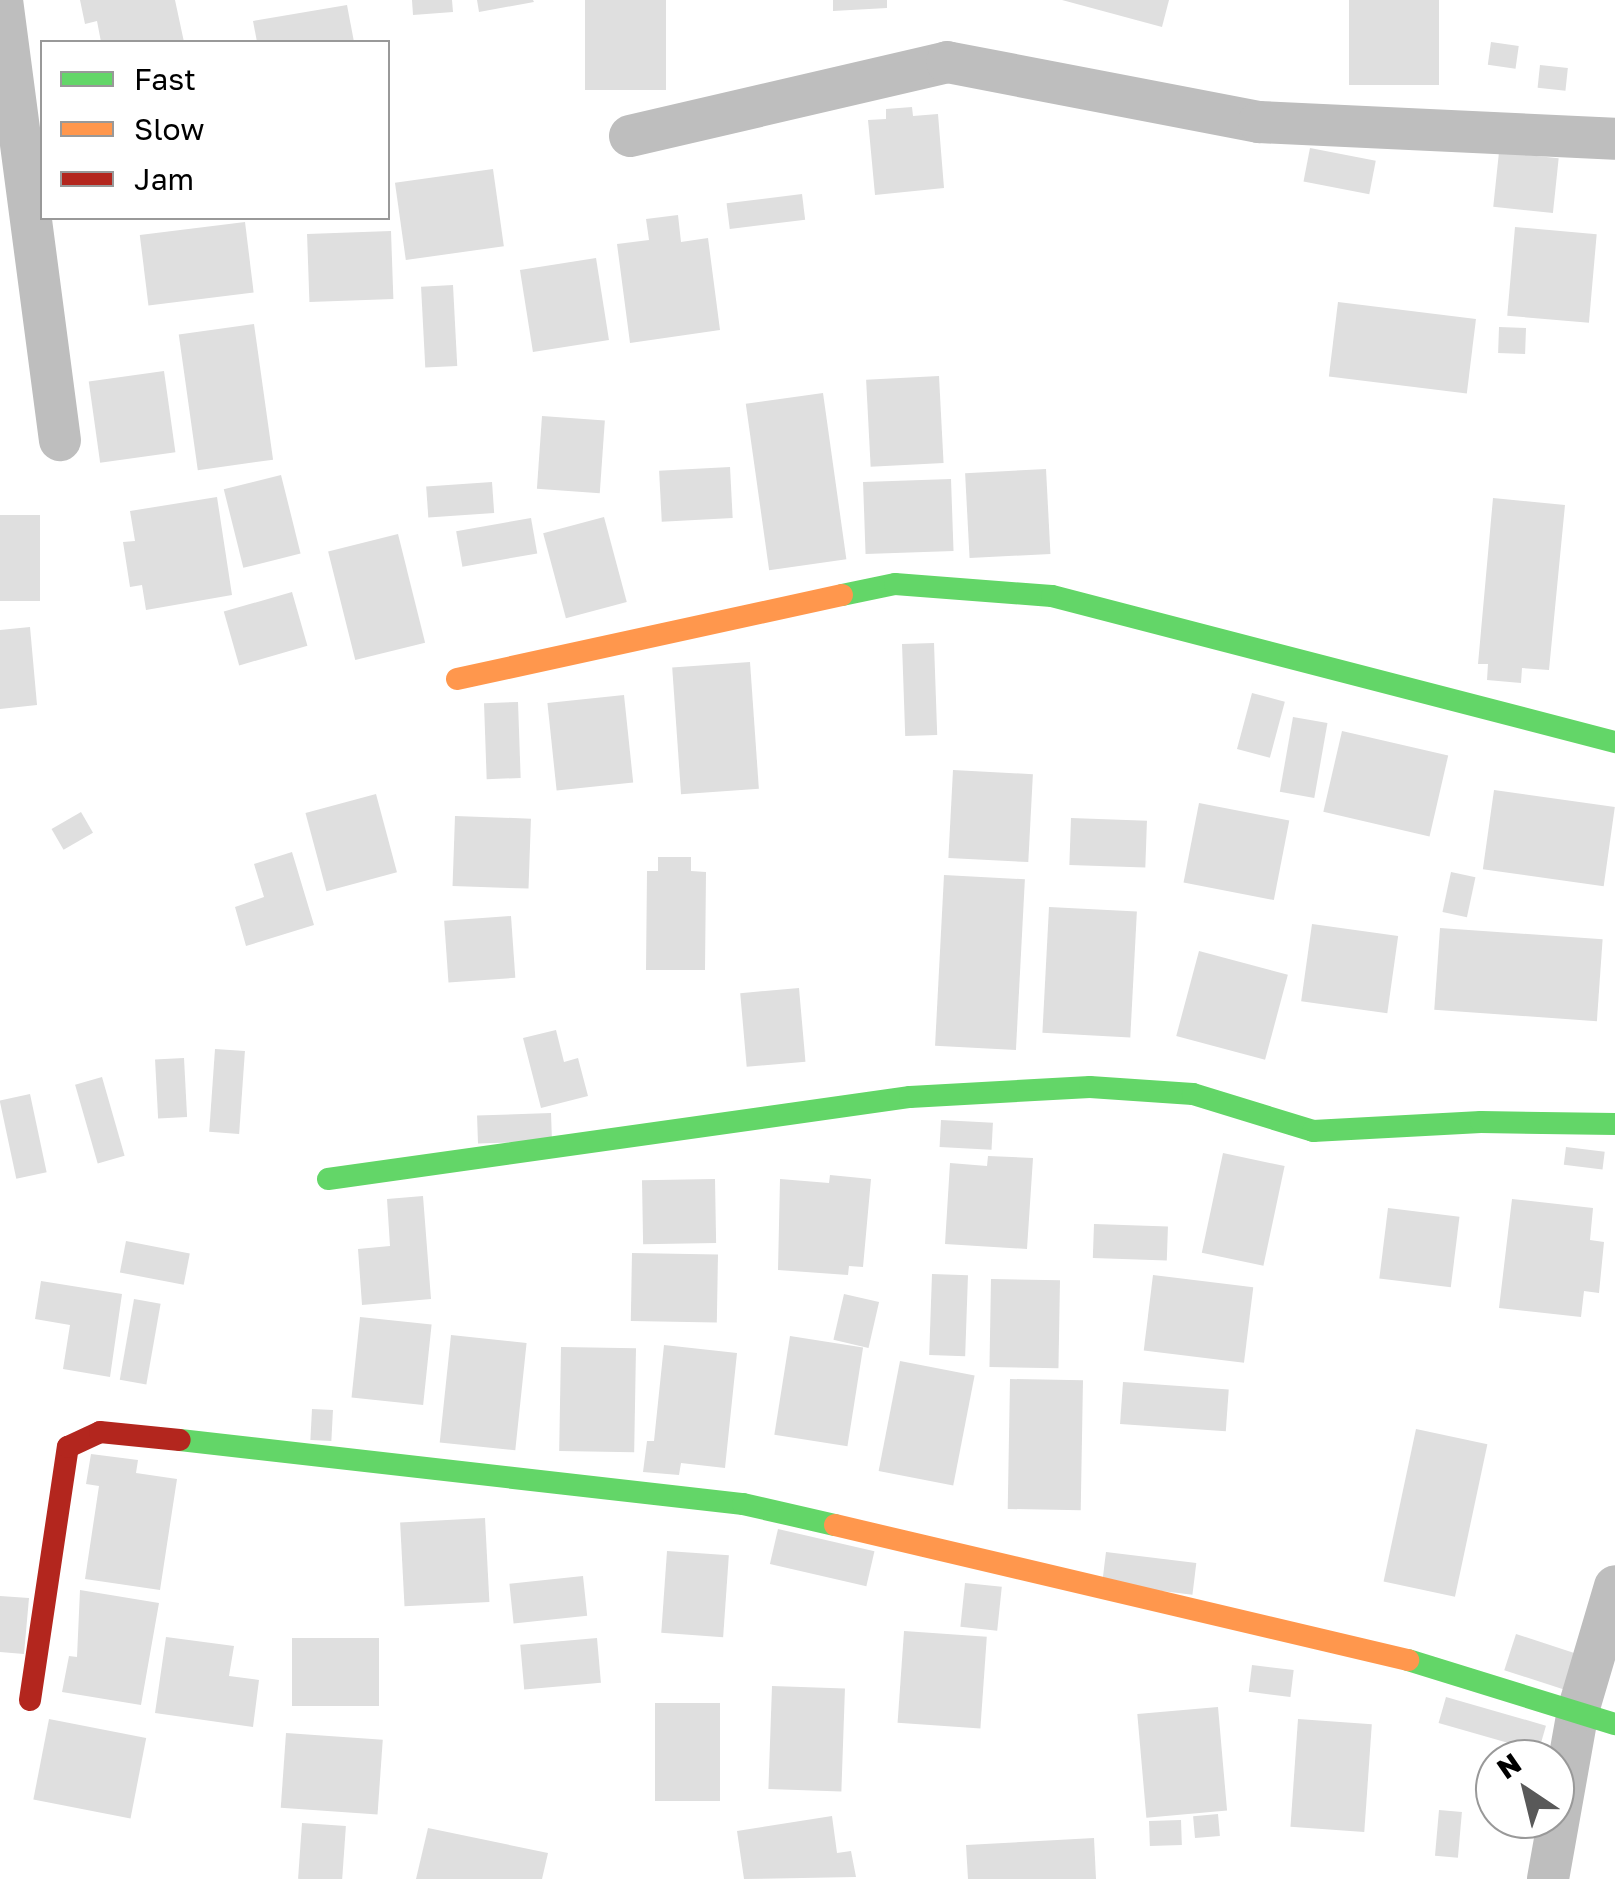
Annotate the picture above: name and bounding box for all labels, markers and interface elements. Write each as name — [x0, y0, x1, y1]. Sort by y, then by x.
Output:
legend — [40, 40, 390, 220]
text: Fast — [134, 61, 196, 97]
text: Slow — [134, 111, 205, 147]
text: Jam — [134, 161, 194, 197]
north arrow — [1475, 1739, 1575, 1839]
text: N — [1490, 1746, 1527, 1785]

